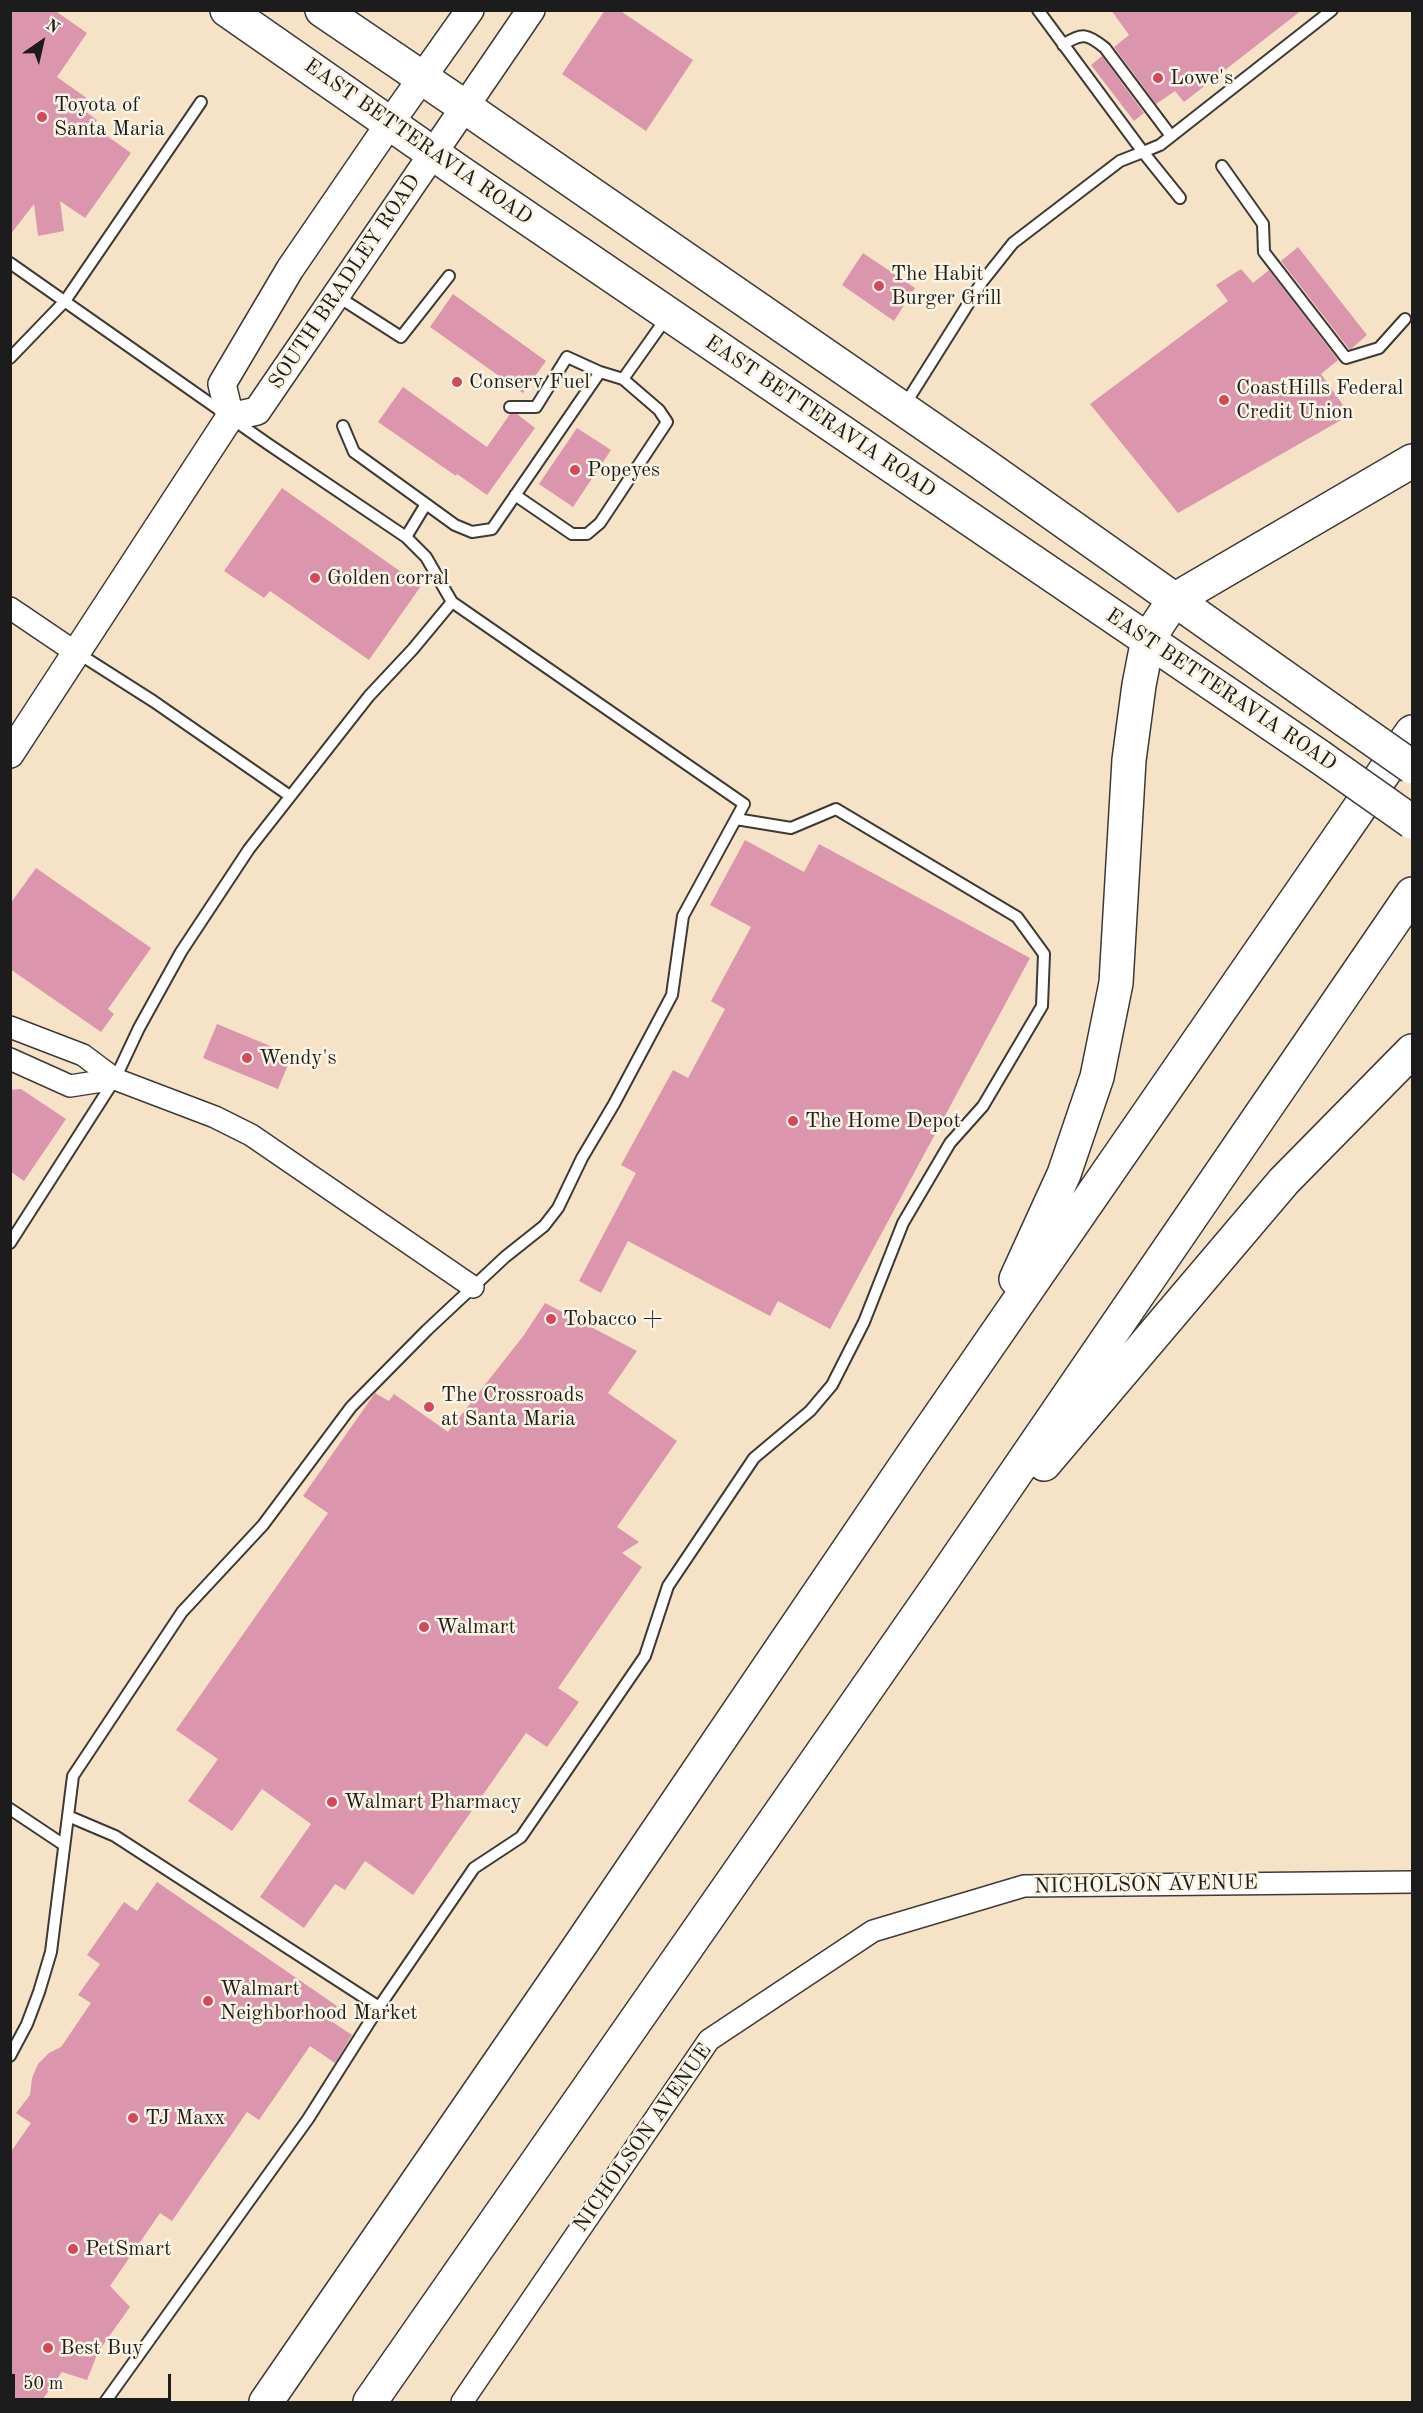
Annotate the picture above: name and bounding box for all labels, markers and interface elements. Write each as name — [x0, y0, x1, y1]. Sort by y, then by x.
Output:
north arrow — [12, 12, 72, 72]
text: N — [43, 17, 62, 37]
street label: EAST BETTERAVIA ROAD — [299, 53, 537, 231]
place label: Lowe's — [1170, 65, 1233, 91]
marker: Lowe's — [1151, 71, 1165, 85]
place label: Toyota of Santa Maria — [54, 92, 165, 142]
marker: Toyota of Santa Maria — [35, 110, 49, 124]
street label: SOUTH BRADLEY ROAD — [264, 170, 426, 394]
place label: The Habit Burger Grill — [891, 261, 1002, 311]
marker: The Habit Burger Grill — [872, 279, 886, 293]
street label: EAST BETTERAVIA ROAD — [700, 330, 940, 504]
place label: Conserv Fuel — [469, 369, 590, 395]
marker: Conserv Fuel — [450, 375, 464, 389]
place label: CoastHills Federal Credit Union — [1236, 375, 1403, 425]
marker: CoastHills Federal Credit Union — [1217, 393, 1231, 407]
place label: Popeyes — [587, 457, 660, 483]
marker: Popeyes — [568, 463, 582, 477]
place label: Golden corral — [327, 565, 449, 591]
marker: Golden corral — [308, 571, 322, 585]
street label: EAST BETTERAVIA ROAD — [1101, 603, 1341, 777]
place label: Wendy's — [259, 1045, 337, 1071]
marker: Wendy's — [240, 1051, 254, 1065]
place label: The Home Depot — [805, 1108, 961, 1134]
marker: The Home Depot — [786, 1114, 800, 1128]
place label: Tobacco + — [563, 1306, 662, 1332]
marker: Tobacco + — [544, 1312, 558, 1326]
place label: The Crossroads at Santa Maria — [441, 1382, 584, 1432]
marker: The Crossroads at Santa Maria — [422, 1400, 436, 1414]
place label: Walmart — [436, 1614, 516, 1640]
marker: Walmart — [417, 1620, 431, 1634]
place label: Walmart Pharmacy — [344, 1789, 522, 1815]
marker: Walmart Pharmacy — [325, 1795, 339, 1809]
street label: NICHOLSON AVENUE — [1034, 1870, 1258, 1900]
place label: Walmart Neighborhood Market — [220, 1976, 418, 2026]
marker: Walmart Neighborhood Market — [201, 1994, 215, 2008]
street label: NICHOLSON AVENUE — [568, 2039, 718, 2237]
place label: TJ Maxx — [145, 2105, 226, 2131]
marker: TJ Maxx — [126, 2111, 140, 2125]
place label: PetSmart — [85, 2236, 171, 2262]
marker: PetSmart — [66, 2242, 80, 2256]
place label: Best Buy — [60, 2335, 143, 2361]
marker: Best Buy — [41, 2341, 55, 2355]
scale bar — [15, 2362, 174, 2400]
text: 50 m — [23, 2375, 63, 2393]

